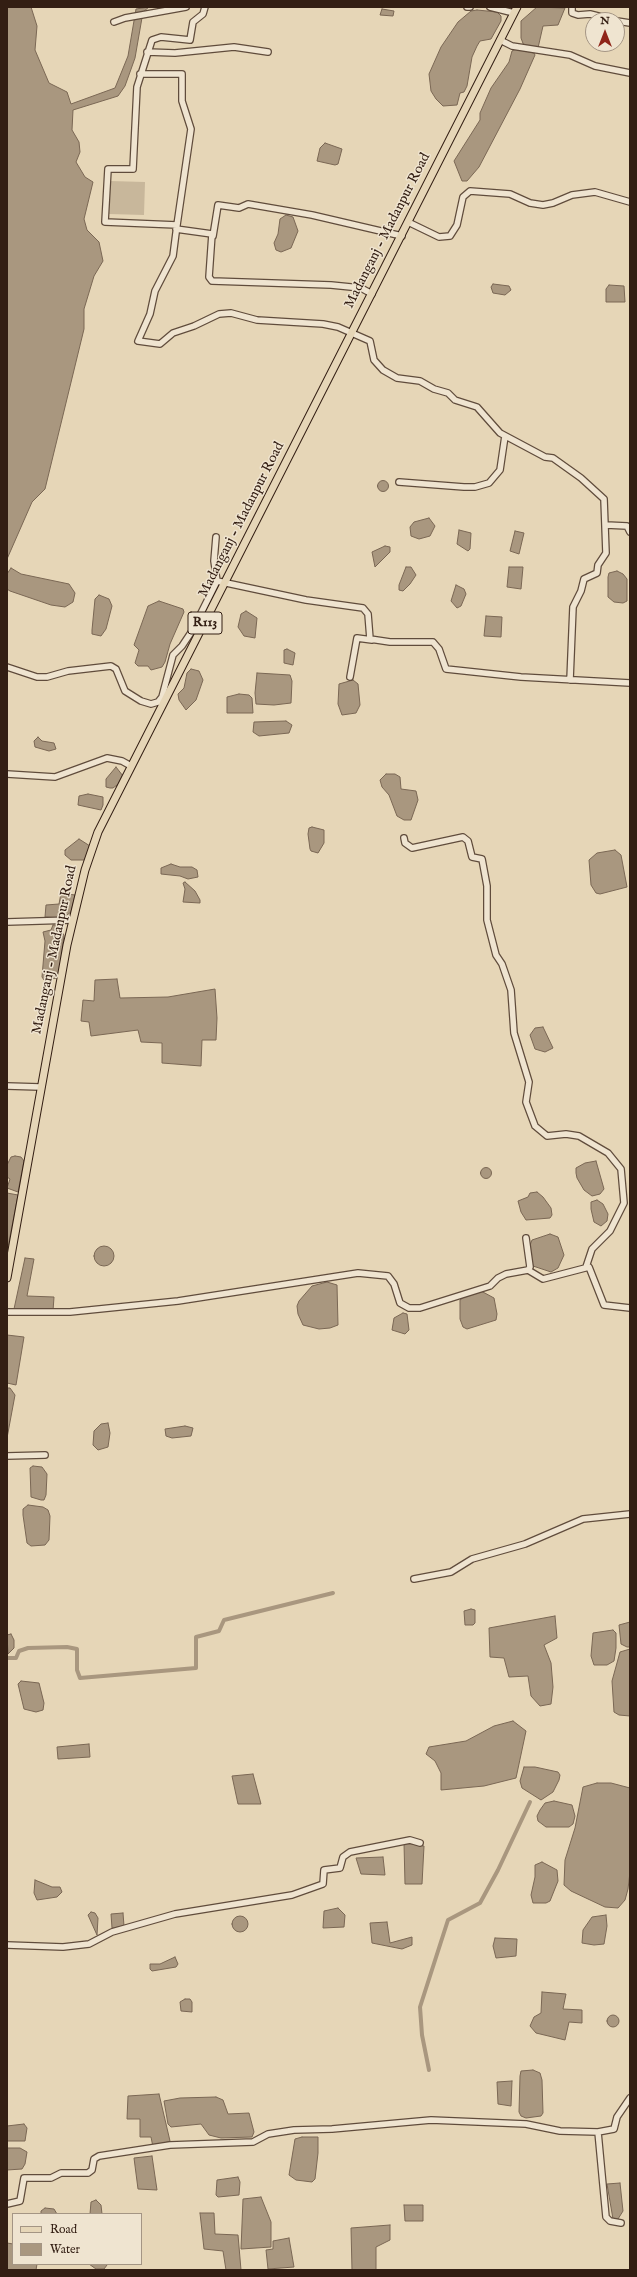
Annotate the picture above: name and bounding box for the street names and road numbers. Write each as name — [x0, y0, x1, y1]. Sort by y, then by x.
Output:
street label: Madanganj - Madanpur Road — [341, 151, 435, 311]
street label: Madanganj - Madanpur Road — [195, 440, 289, 600]
road number: R113 — [188, 612, 222, 634]
street label: Madanganj - Madanpur Road — [29, 864, 81, 1036]

